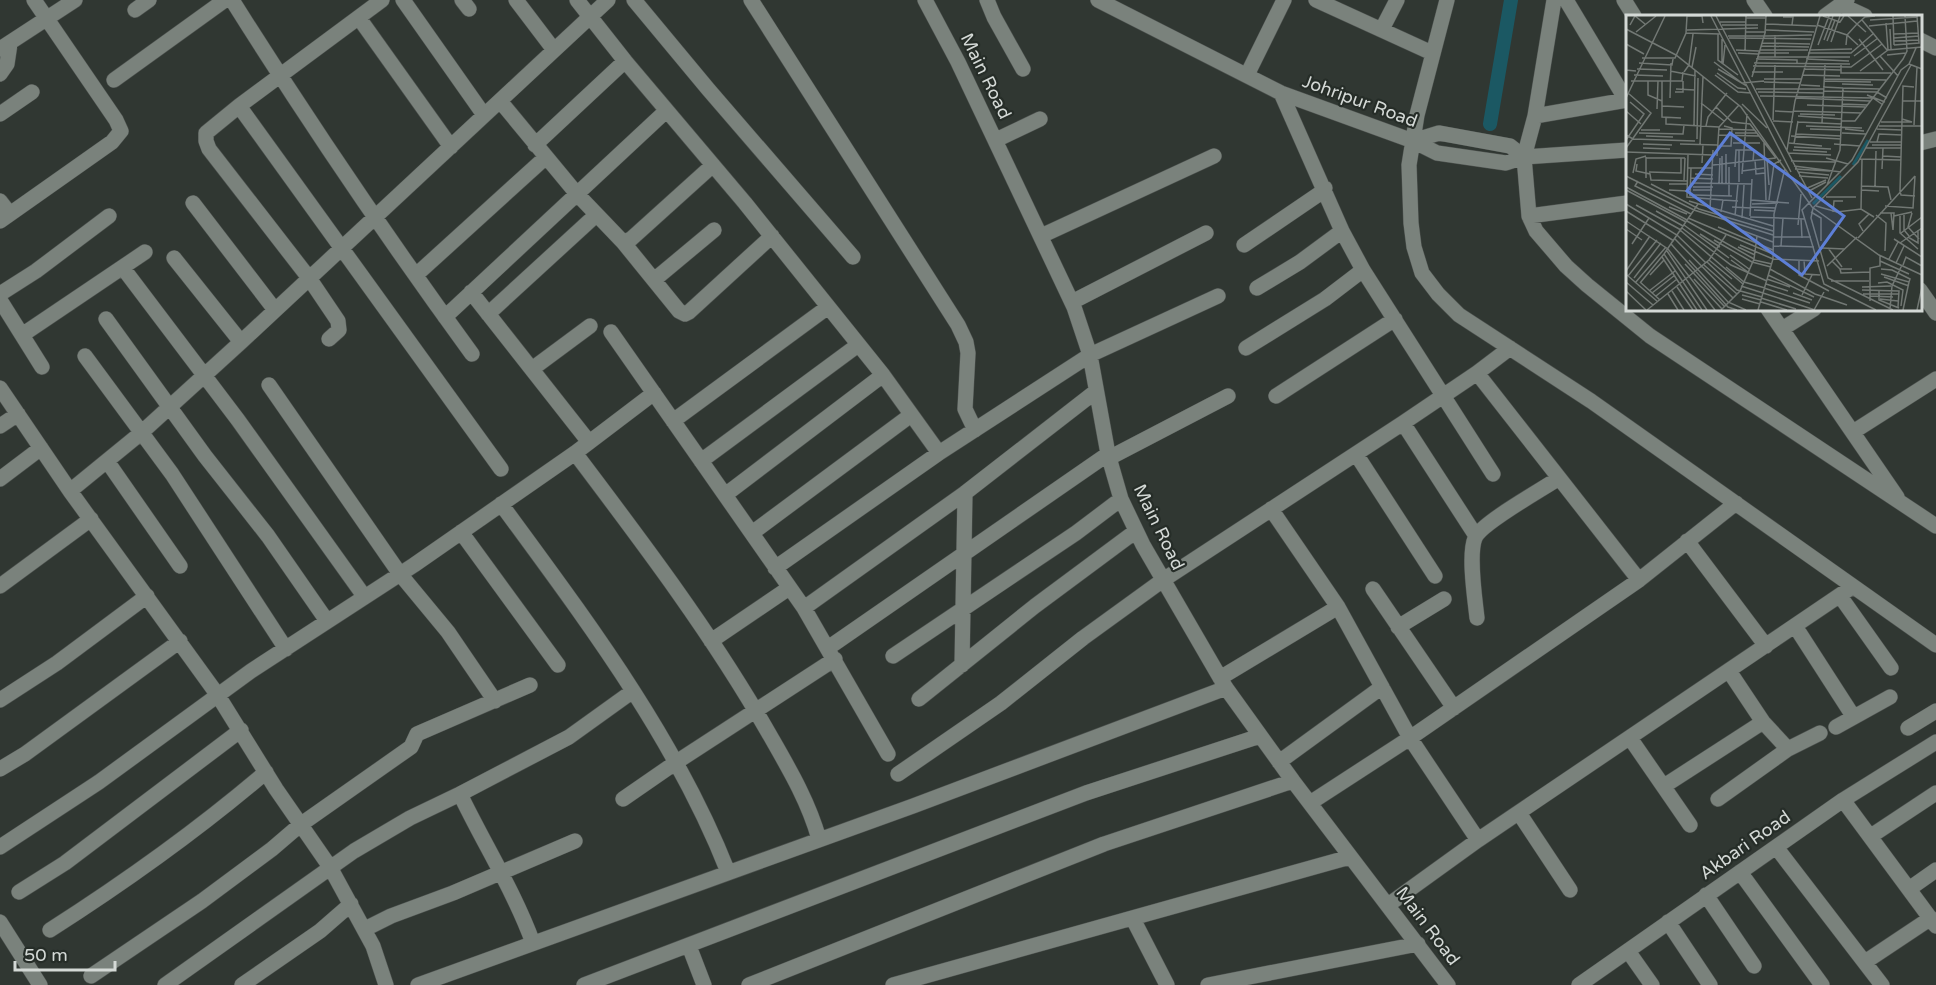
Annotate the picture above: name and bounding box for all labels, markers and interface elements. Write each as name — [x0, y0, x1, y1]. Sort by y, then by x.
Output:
inset map — [1626, 15, 1921, 310]
street label: Main Road — [956, 29, 1016, 123]
street label: Johripur Road — [1299, 70, 1421, 132]
street label: Main Road — [1129, 480, 1189, 574]
street label: Akbari Road — [1695, 806, 1795, 884]
street label: Main Road — [1391, 882, 1465, 970]
scale bar — [15, 934, 116, 972]
text: 50 m — [24, 944, 68, 966]

